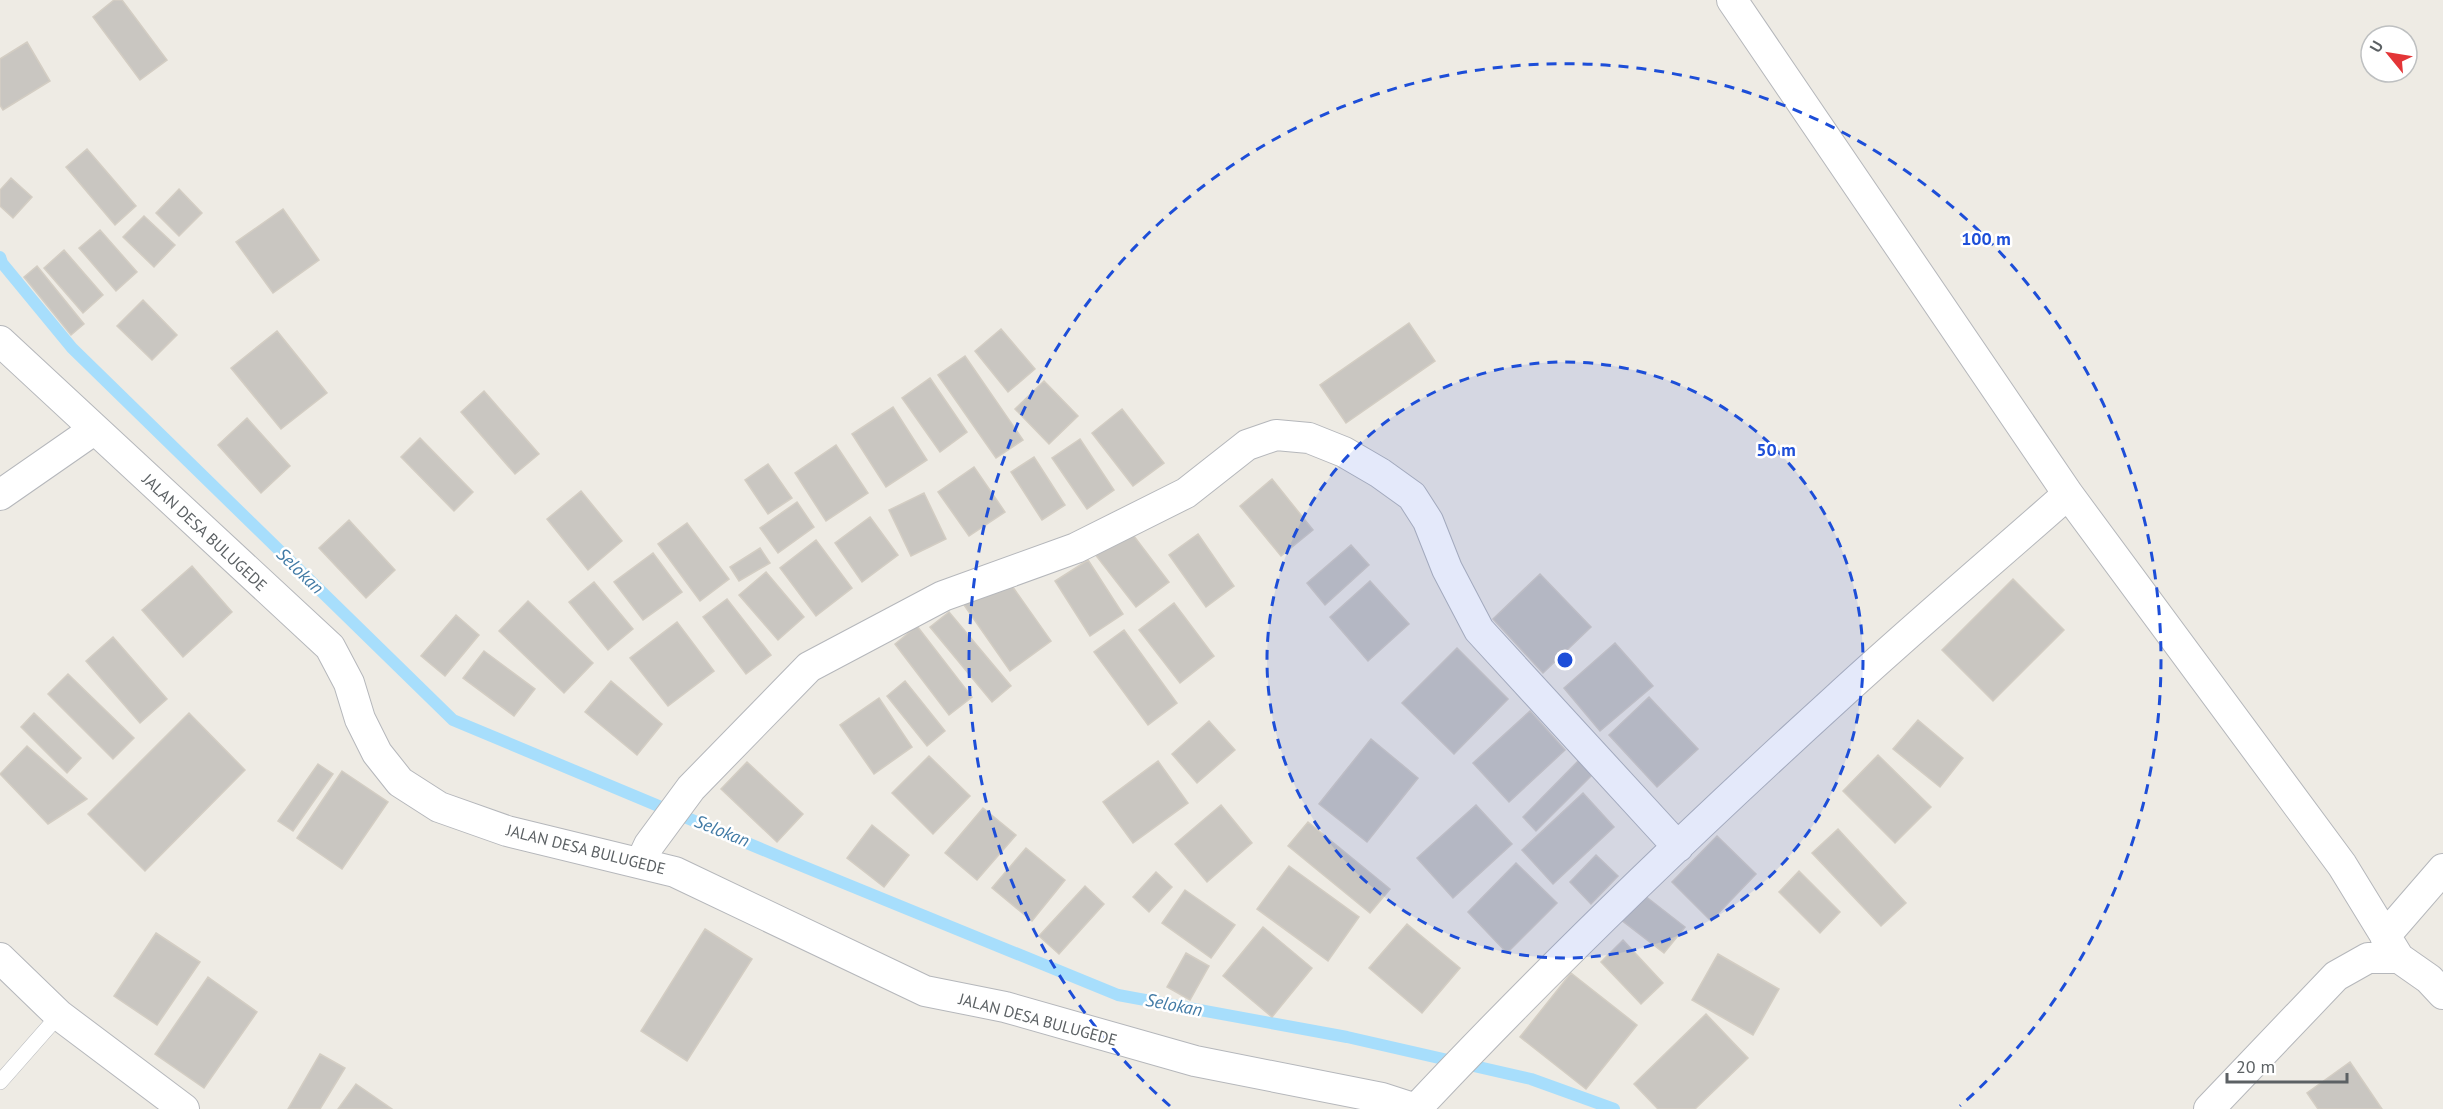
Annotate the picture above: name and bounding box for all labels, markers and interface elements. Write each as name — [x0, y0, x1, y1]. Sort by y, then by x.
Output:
north arrow — [2359, 24, 2419, 84]
text: U — [2365, 37, 2387, 56]
text: 100 m — [1961, 227, 2011, 250]
text: 50 m — [1756, 438, 1796, 461]
street label: JALAN DESA BULUGEDE — [138, 468, 271, 595]
water label: Selokan — [272, 543, 329, 599]
centre of rings — [1555, 650, 1575, 670]
water label: Selokan — [691, 809, 753, 852]
street label: JALAN DESA BULUGEDE — [503, 819, 668, 878]
street label: JALAN DESA BULUGEDE — [956, 988, 1119, 1050]
water label: Selokan — [1144, 988, 1204, 1021]
scale bar — [2227, 1046, 2347, 1084]
text: 20 m — [2236, 1055, 2275, 1078]

